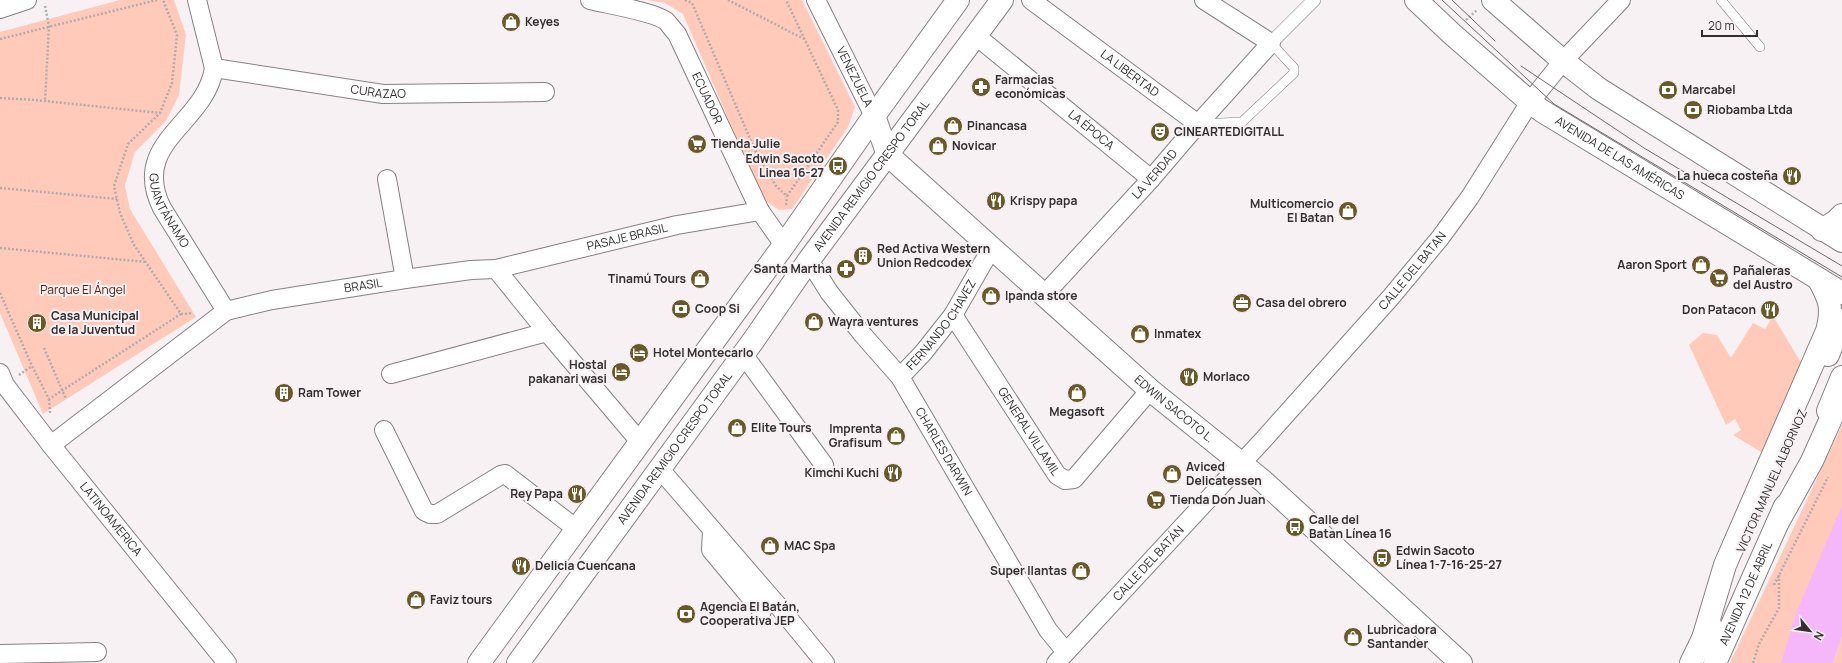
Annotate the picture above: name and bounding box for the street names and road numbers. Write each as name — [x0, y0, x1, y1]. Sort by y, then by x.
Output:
street label: VENEZUELA — [833, 44, 877, 110]
street label: LA LIBERTAD — [1097, 45, 1163, 100]
street label: ECUADOR — [688, 69, 727, 127]
street label: CURAZAO — [349, 80, 406, 102]
street label: AVENIDA REMIGIO CRESPO TORAL — [809, 96, 933, 255]
street label: LA ÉPOCA — [1065, 106, 1118, 154]
street label: AVENIDA DE LAS AMÉRICAS — [1552, 112, 1688, 204]
street label: LA VERDAD — [1128, 145, 1181, 202]
street label: GUANTÁNAMO — [146, 173, 194, 251]
street label: PASAJE BRASIL — [585, 219, 669, 255]
street label: CALLE DEL BATAN — [1374, 228, 1450, 313]
street label: BRASIL — [343, 274, 384, 297]
street label: FERNANDO CHAVEZ — [902, 276, 980, 373]
street label: AVENIDA REMIGIO CRESPO TORAL — [613, 368, 736, 528]
street label: EDWIN SACOTO L. — [1131, 371, 1218, 446]
street label: GENERAL VILLAMIL — [994, 384, 1064, 479]
street label: CHARLES DARWIN — [912, 404, 977, 499]
street label: VICTOR MANUEL ALBORNOZ — [1732, 406, 1811, 555]
street label: LATINOAMERICA — [76, 478, 147, 560]
street label: CALLE DEL BATÁN — [1109, 522, 1188, 604]
street label: AVENIDA 12 DE ABRIL — [1715, 539, 1776, 648]

